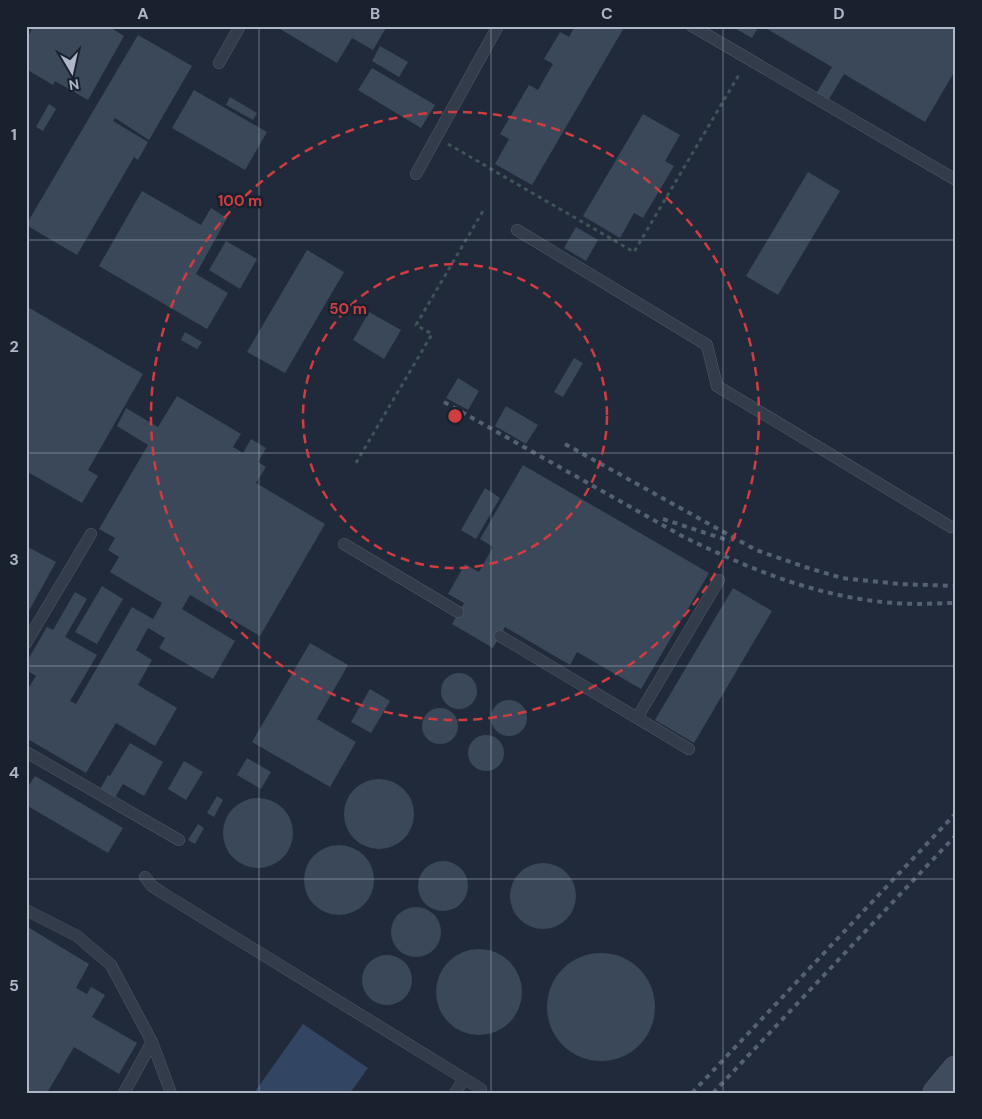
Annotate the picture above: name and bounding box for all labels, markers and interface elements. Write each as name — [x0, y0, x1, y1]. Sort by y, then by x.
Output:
text: A — [137, 3, 149, 24]
text: B — [370, 3, 380, 24]
text: C — [601, 3, 613, 24]
text: D — [833, 3, 845, 24]
north arrow — [48, 48, 98, 98]
text: N — [68, 75, 80, 95]
text: 1 — [11, 124, 17, 145]
text: 100 m — [218, 191, 262, 211]
text: 50 m — [329, 299, 367, 319]
text: 2 — [9, 336, 19, 357]
centre of rings — [446, 407, 464, 425]
text: 3 — [9, 549, 19, 570]
text: 4 — [9, 762, 19, 783]
text: 5 — [9, 975, 19, 996]

